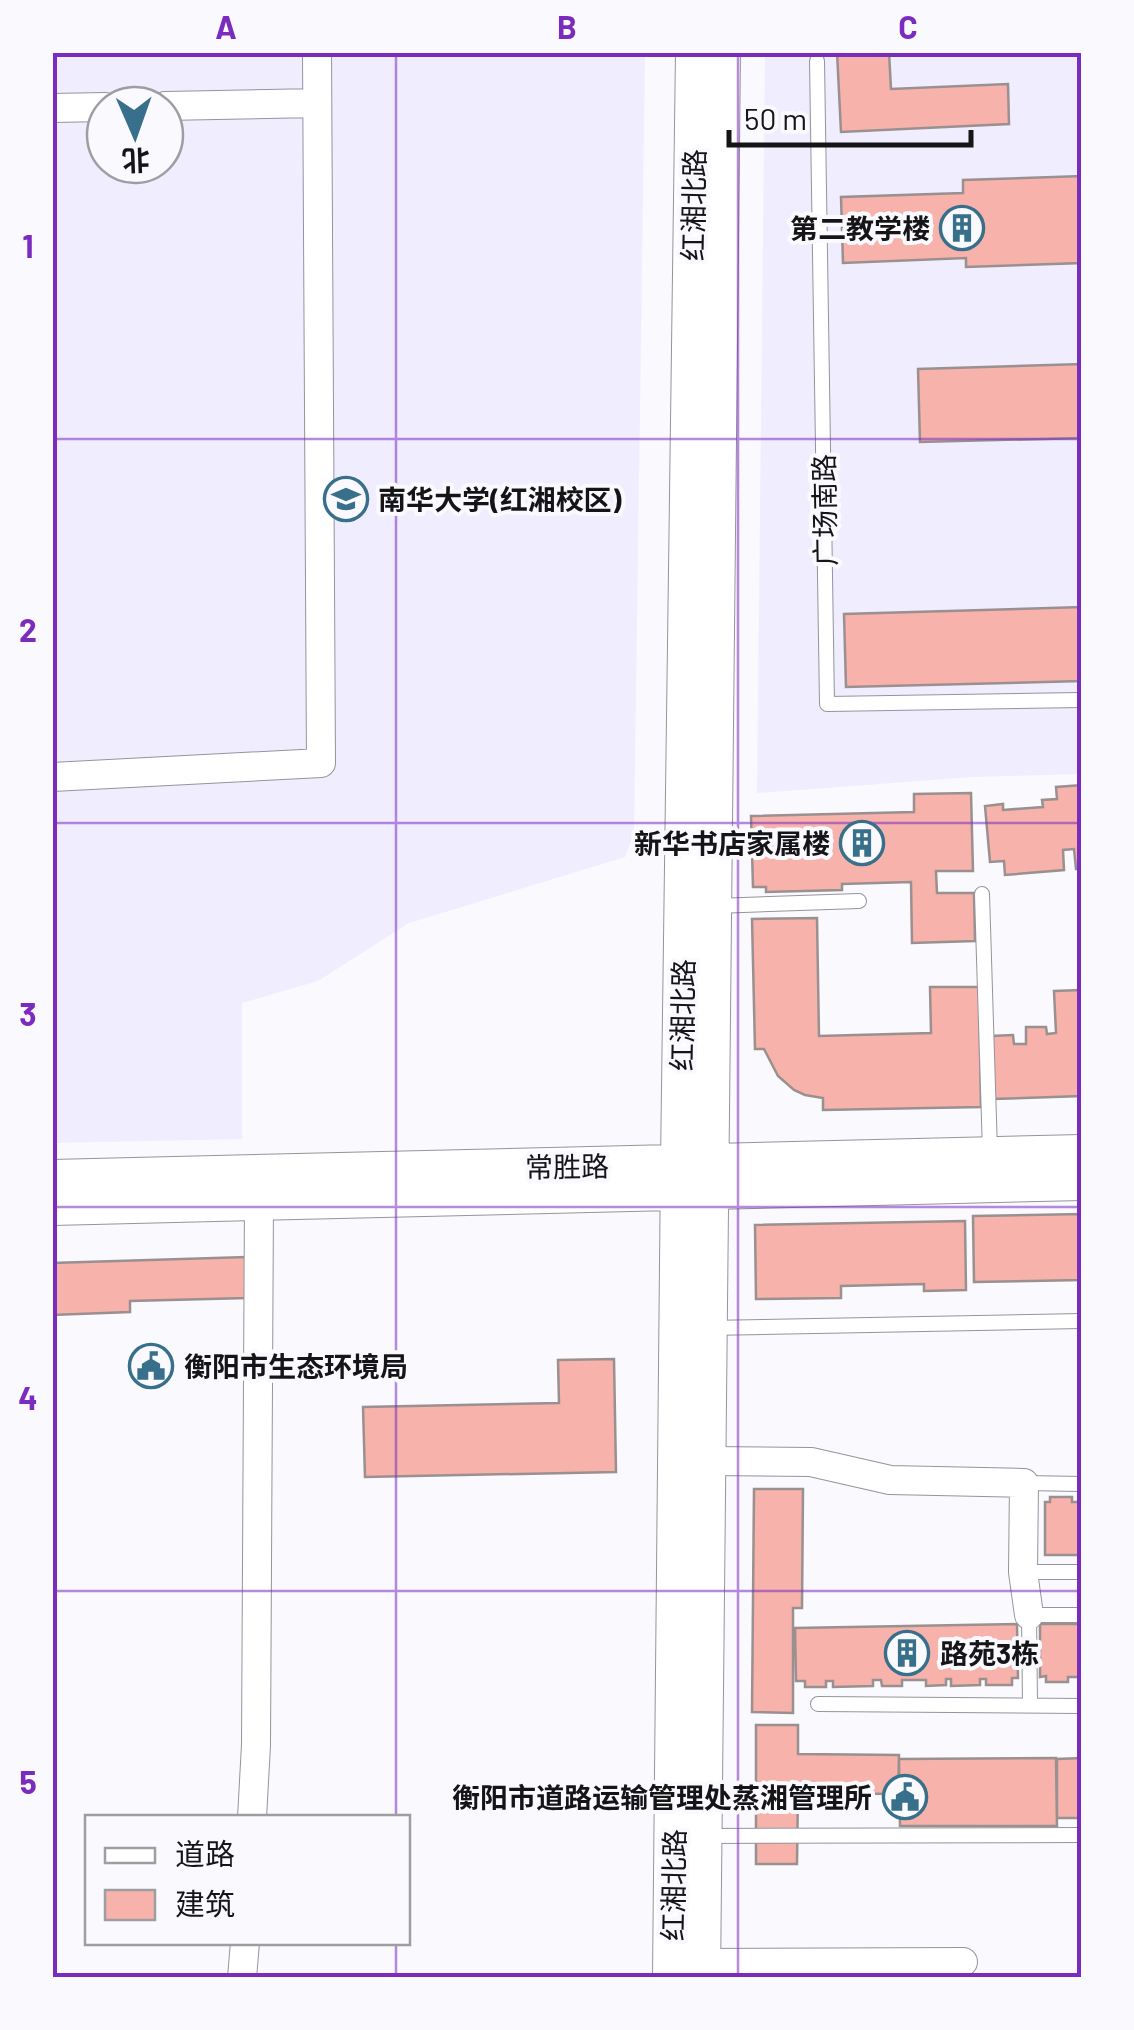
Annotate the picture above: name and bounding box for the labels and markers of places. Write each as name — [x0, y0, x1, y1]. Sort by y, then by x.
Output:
building icon: 第二教学楼 — [939, 205, 985, 251]
place label: 第二教学楼 — [790, 211, 930, 245]
school or university icon: 南华大学(红湘校区) — [323, 476, 369, 522]
place label: 南华大学(红湘校区) — [378, 482, 622, 516]
building icon: 新华书店家属楼 — [839, 820, 885, 866]
place label: 新华书店家属楼 — [634, 826, 830, 860]
public building icon: 衡阳市生态环境局 — [128, 1343, 174, 1389]
place label: 衡阳市生态环境局 — [184, 1349, 408, 1383]
building icon: 路苑3栋 — [884, 1630, 930, 1676]
place label: 路苑3栋 — [940, 1636, 1039, 1670]
public building icon: 衡阳市道路运输管理处蒸湘管理所 — [882, 1774, 928, 1820]
place label: 衡阳市道路运输管理处蒸湘管理所 — [452, 1780, 872, 1814]

